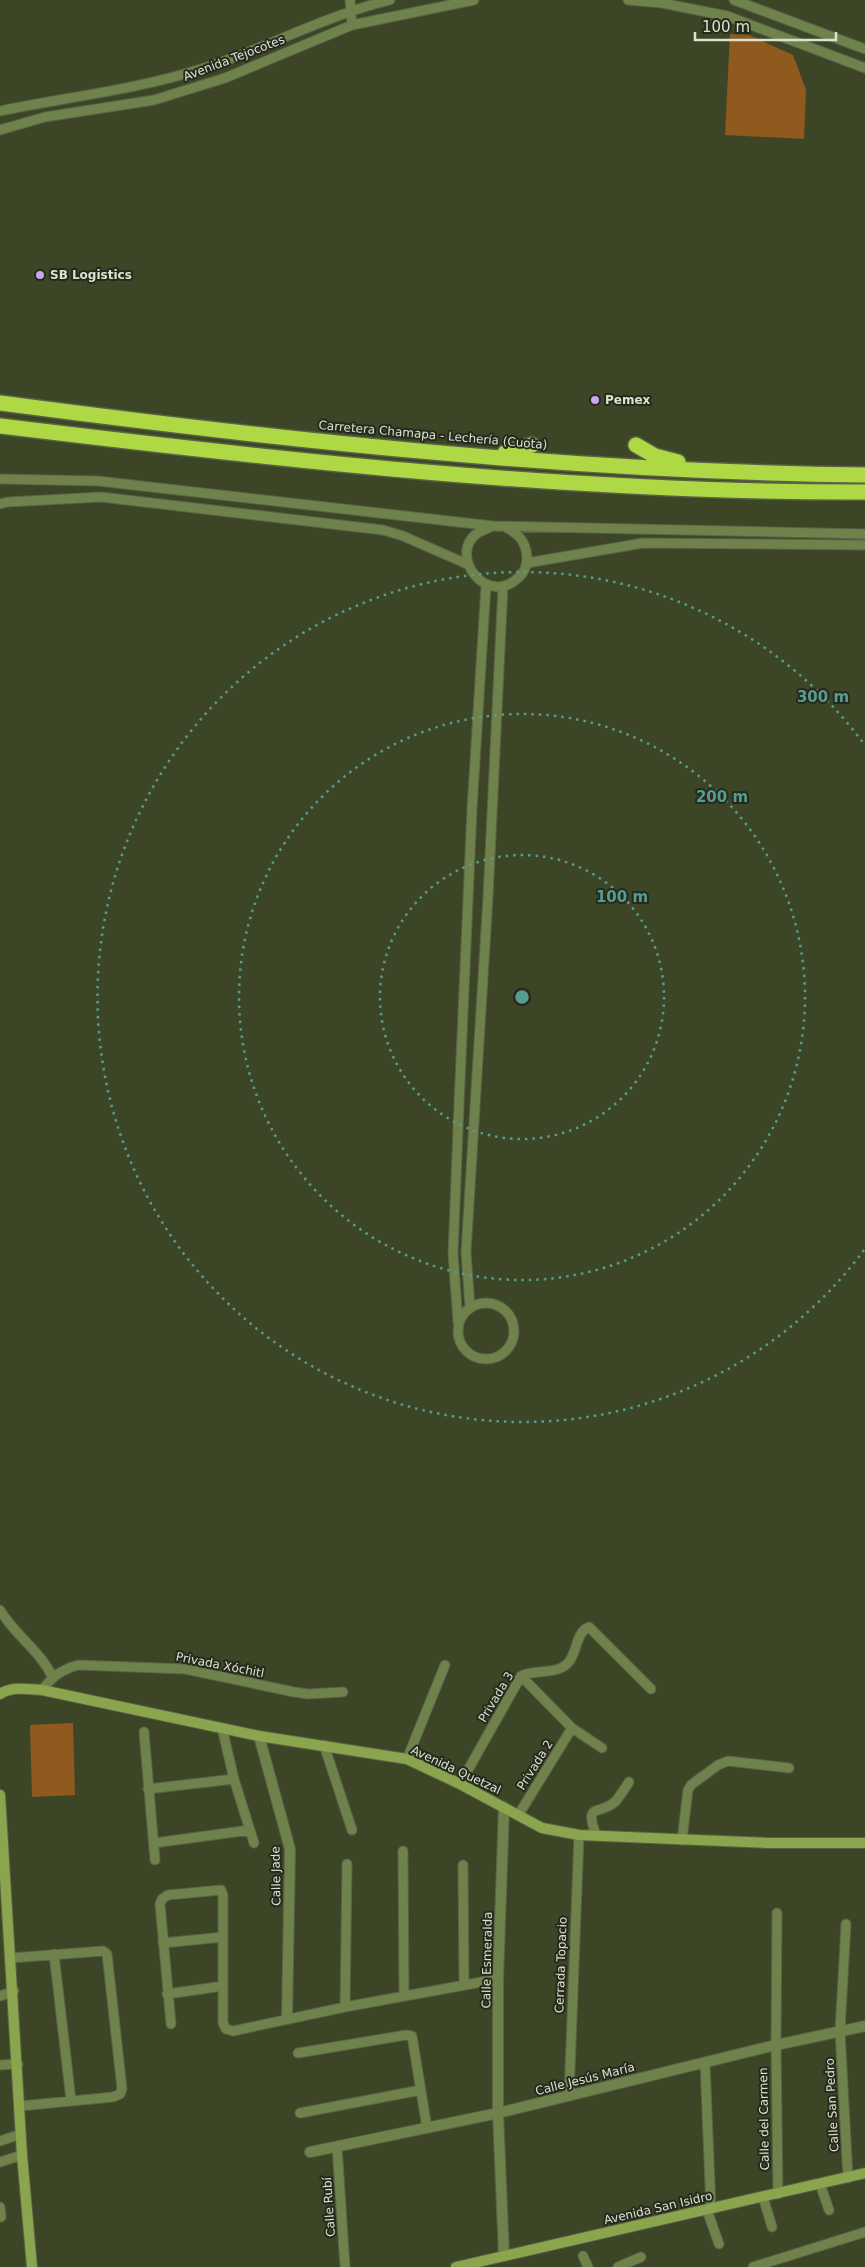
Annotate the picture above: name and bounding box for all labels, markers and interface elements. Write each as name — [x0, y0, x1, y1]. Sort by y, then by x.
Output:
scale bar — [695, 10, 836, 42]
text: 100 m — [702, 18, 750, 36]
street label: Avenida Tejocotes — [181, 32, 287, 84]
place label: SB Logistics — [50, 268, 132, 282]
marker: SB Logistics — [34, 269, 46, 281]
place label: Pemex — [605, 393, 651, 407]
marker: Pemex — [589, 394, 601, 406]
street label: Carretera Chamapa - Lechería (Cuota) — [318, 418, 548, 452]
text: 300 m — [797, 688, 849, 706]
text: 200 m — [696, 788, 748, 806]
text: 100 m — [596, 888, 648, 906]
centre of rings — [513, 988, 531, 1006]
street label: Privada Xóchitl — [175, 1650, 265, 1680]
street label: Privada 3 — [476, 1669, 516, 1725]
street label: Privada 2 — [514, 1737, 556, 1793]
street label: Avenida Quetzal — [409, 1743, 503, 1797]
street label: Calle Jade — [268, 1846, 284, 1906]
street label: Calle Esmeralda — [479, 1911, 495, 2009]
street label: Cerrada Topacio — [552, 1917, 570, 2013]
street label: Calle San Pedro — [823, 2058, 841, 2152]
street label: Calle Jesús María — [534, 2060, 636, 2098]
street label: Calle del Carmen — [756, 2067, 772, 2171]
street label: Calle Rubí — [320, 2176, 338, 2237]
street label: Avenida San Isidro — [602, 2189, 714, 2227]

